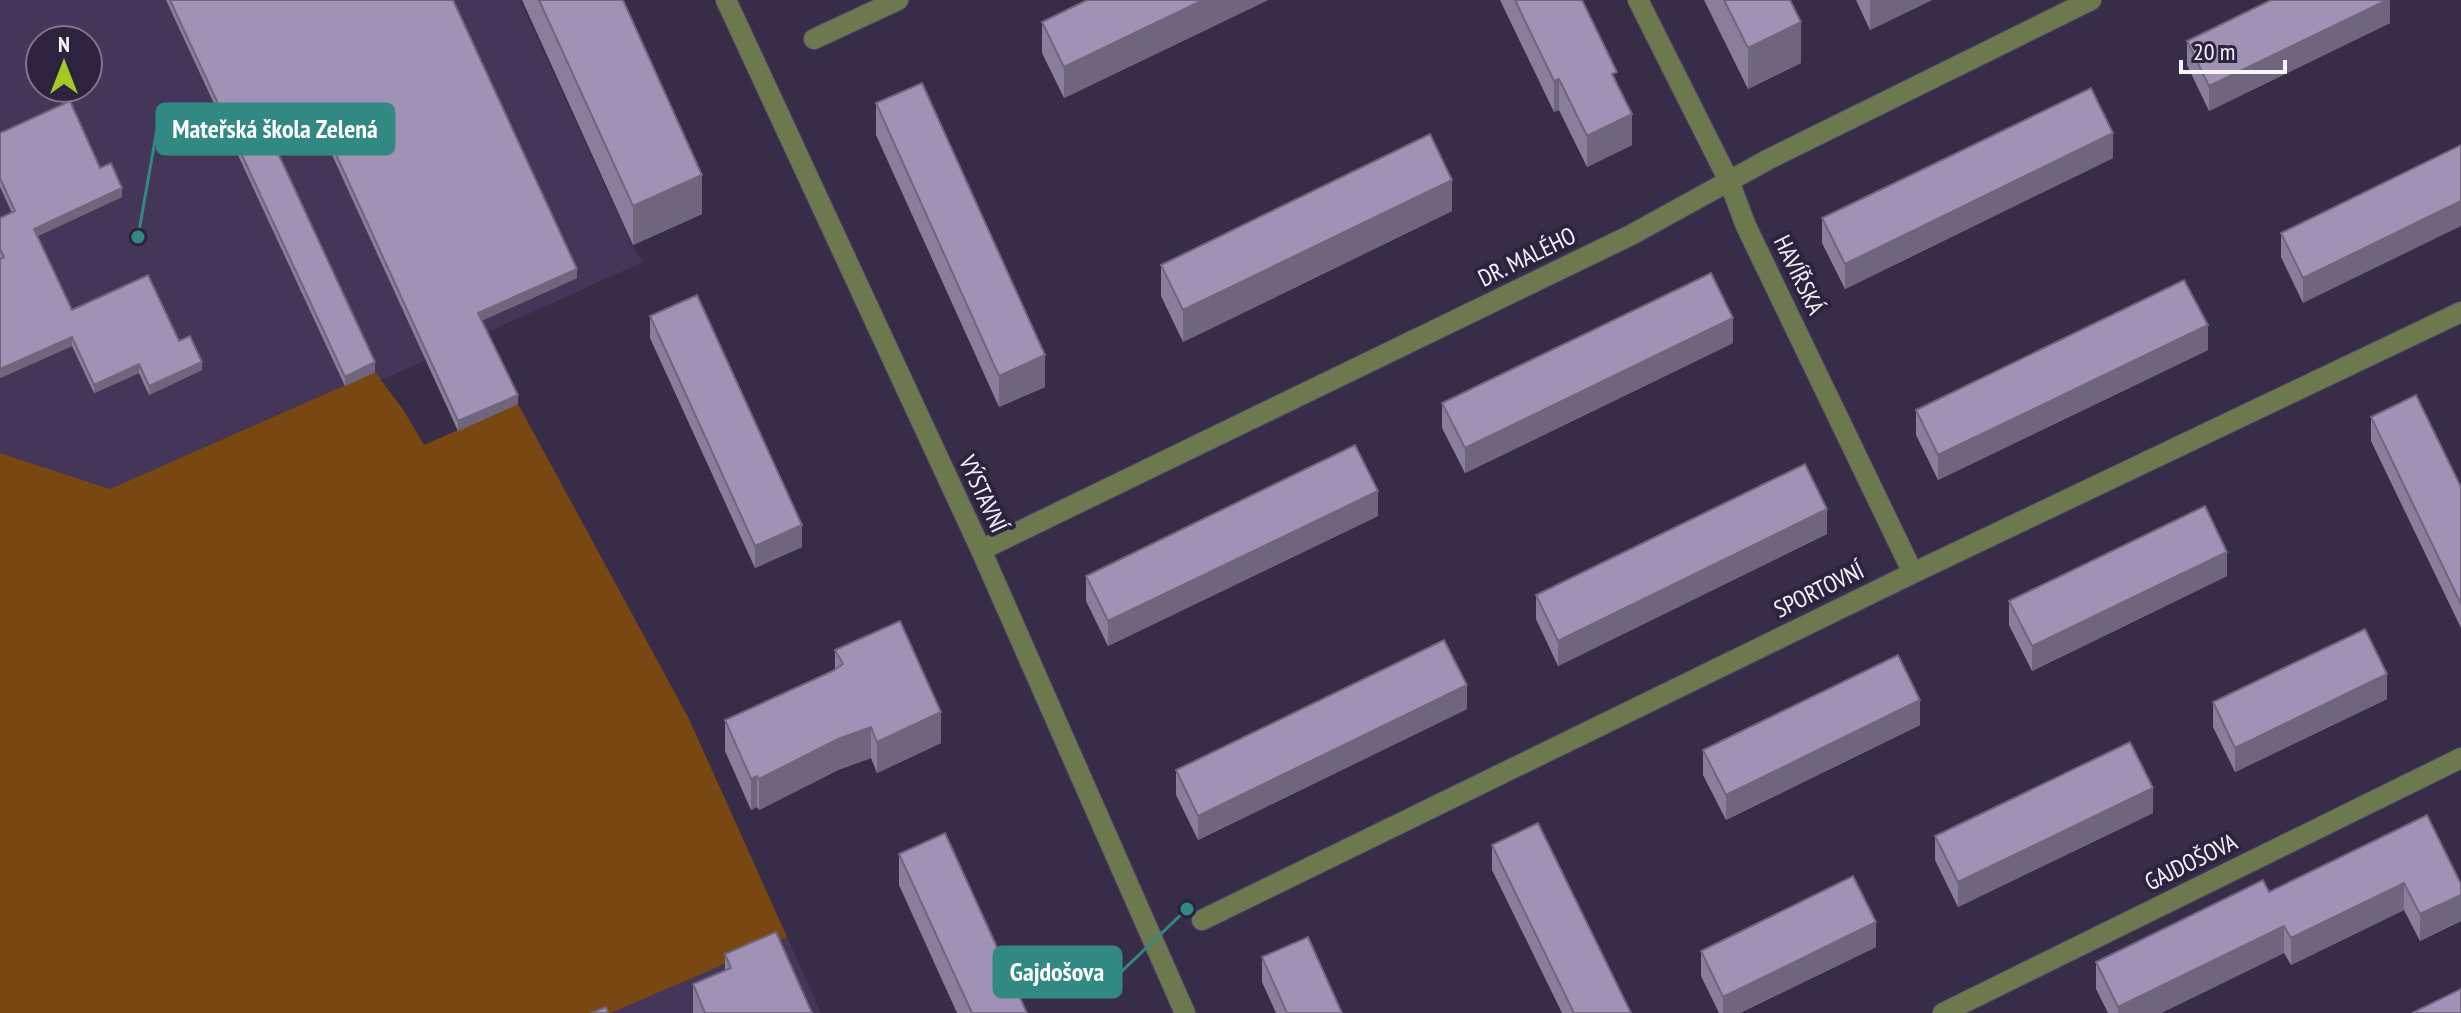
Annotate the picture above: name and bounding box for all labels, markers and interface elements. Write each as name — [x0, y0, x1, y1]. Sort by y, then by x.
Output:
north arrow — [24, 24, 104, 104]
scale bar — [2181, 24, 2285, 74]
text: N — [58, 30, 70, 58]
text: 20 m — [2193, 36, 2235, 67]
callout: Mateřská škola Zelená — [157, 104, 394, 154]
text: Mateřská škola Zelená — [172, 112, 378, 145]
street label: DR. MALÉHO — [1473, 220, 1581, 293]
street label: HAVÍŘSKÁ — [1767, 230, 1832, 320]
street label: VÝSTAVNÍ — [952, 449, 1015, 538]
street label: SPORTOVNÍ — [1769, 554, 1869, 625]
street label: GAJDOŠOVA — [2139, 826, 2243, 897]
callout: Gajdošova — [994, 947, 1121, 997]
text: Gajdošova — [1010, 955, 1104, 988]

